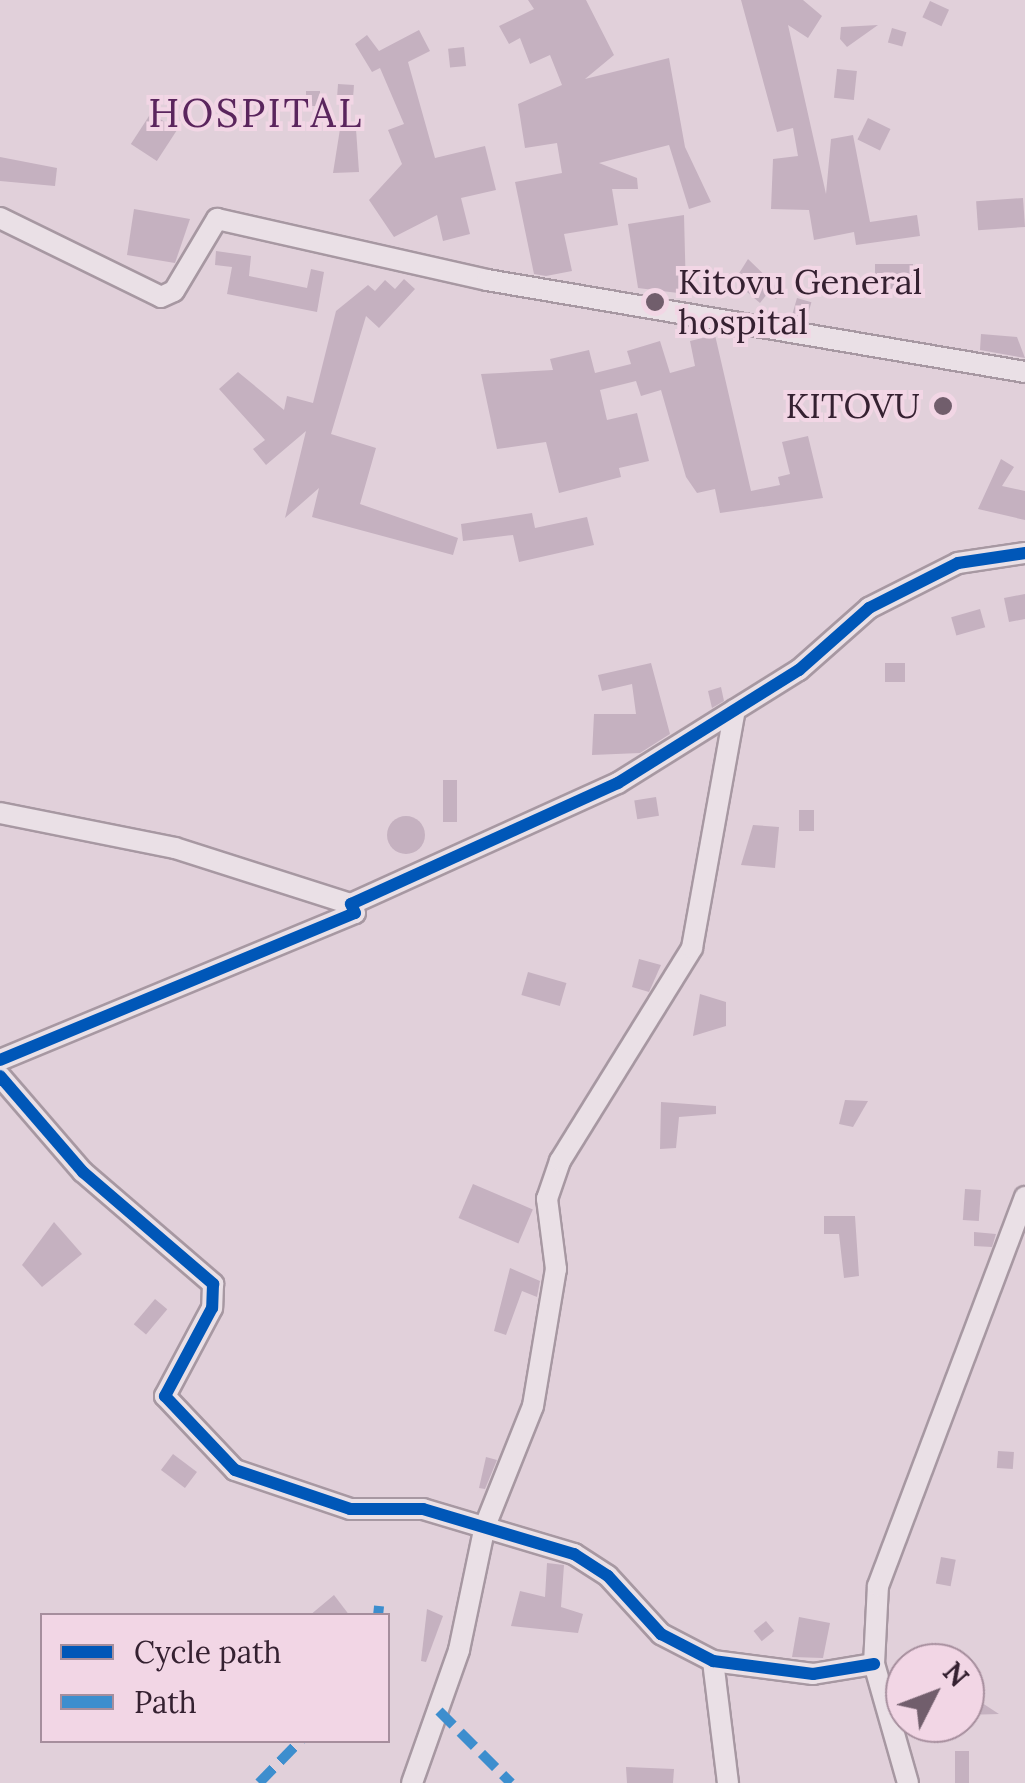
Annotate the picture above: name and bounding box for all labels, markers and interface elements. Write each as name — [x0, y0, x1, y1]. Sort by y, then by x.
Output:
district label: HOSPITAL — [148, 89, 364, 137]
place label: Kitovu General hospital — [678, 261, 922, 343]
marker: Kitovu General hospital — [642, 289, 668, 315]
place label: KITOVU — [785, 385, 920, 427]
marker: KITOVU — [930, 393, 956, 419]
legend — [40, 1613, 390, 1743]
text: Cycle path — [134, 1633, 282, 1671]
north arrow — [885, 1643, 985, 1743]
text: N — [935, 1654, 976, 1694]
text: Path — [134, 1683, 197, 1721]

